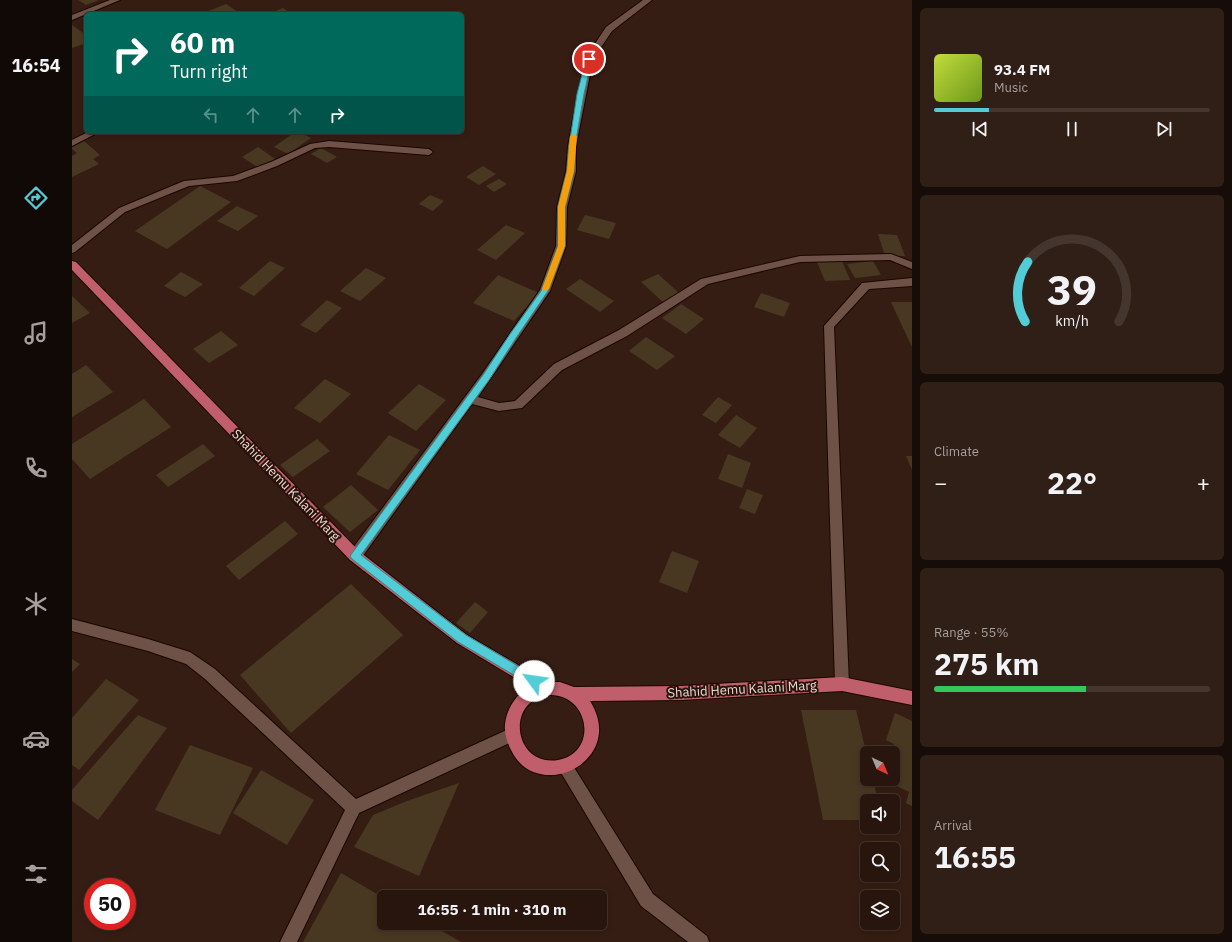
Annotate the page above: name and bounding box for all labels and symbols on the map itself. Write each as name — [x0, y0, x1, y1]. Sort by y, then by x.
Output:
pin — [572, 42, 606, 76]
street label: Shahid Hemu Kalani Marg — [228, 425, 344, 545]
position arrow — [513, 660, 555, 702]
street label: Shahid Hemu Kalani Marg — [667, 677, 817, 701]
north arrow — [860, 746, 900, 786]
speed limit sign: 50 — [84, 878, 136, 930]

